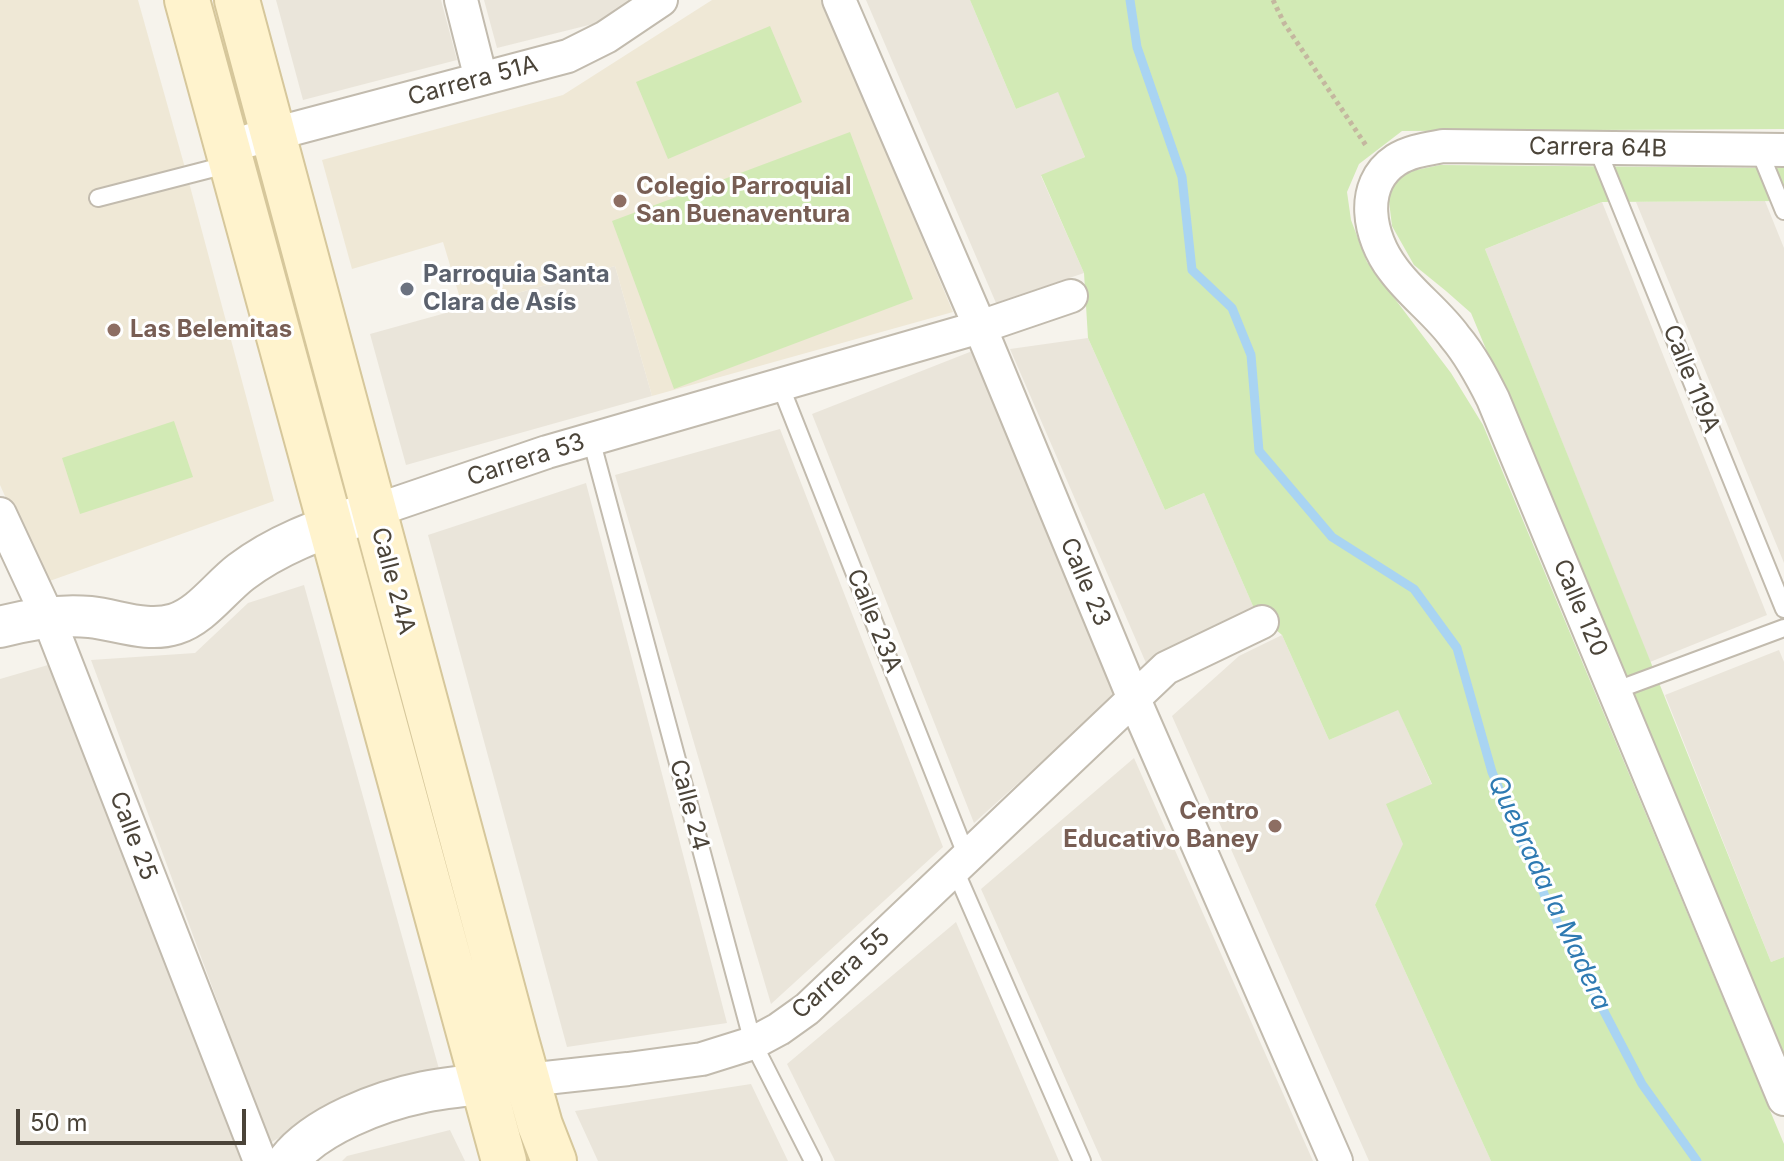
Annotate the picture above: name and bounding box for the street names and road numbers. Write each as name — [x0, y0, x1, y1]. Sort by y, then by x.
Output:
street label: Carrera 51A — [405, 50, 541, 112]
street label: Carrera 64B — [1529, 132, 1667, 164]
street label: Calle 119A — [1656, 321, 1726, 437]
street label: Carrera 53 — [464, 427, 588, 493]
street label: Calle 24A — [365, 524, 421, 638]
street label: Calle 23 — [1054, 534, 1116, 630]
street label: Calle 120 — [1547, 555, 1613, 661]
street label: Calle 23A — [840, 565, 908, 677]
street label: Calle 24 — [663, 756, 715, 854]
street label: Calle 25 — [103, 788, 163, 884]
street label: Carrera 55 — [786, 923, 896, 1025]

